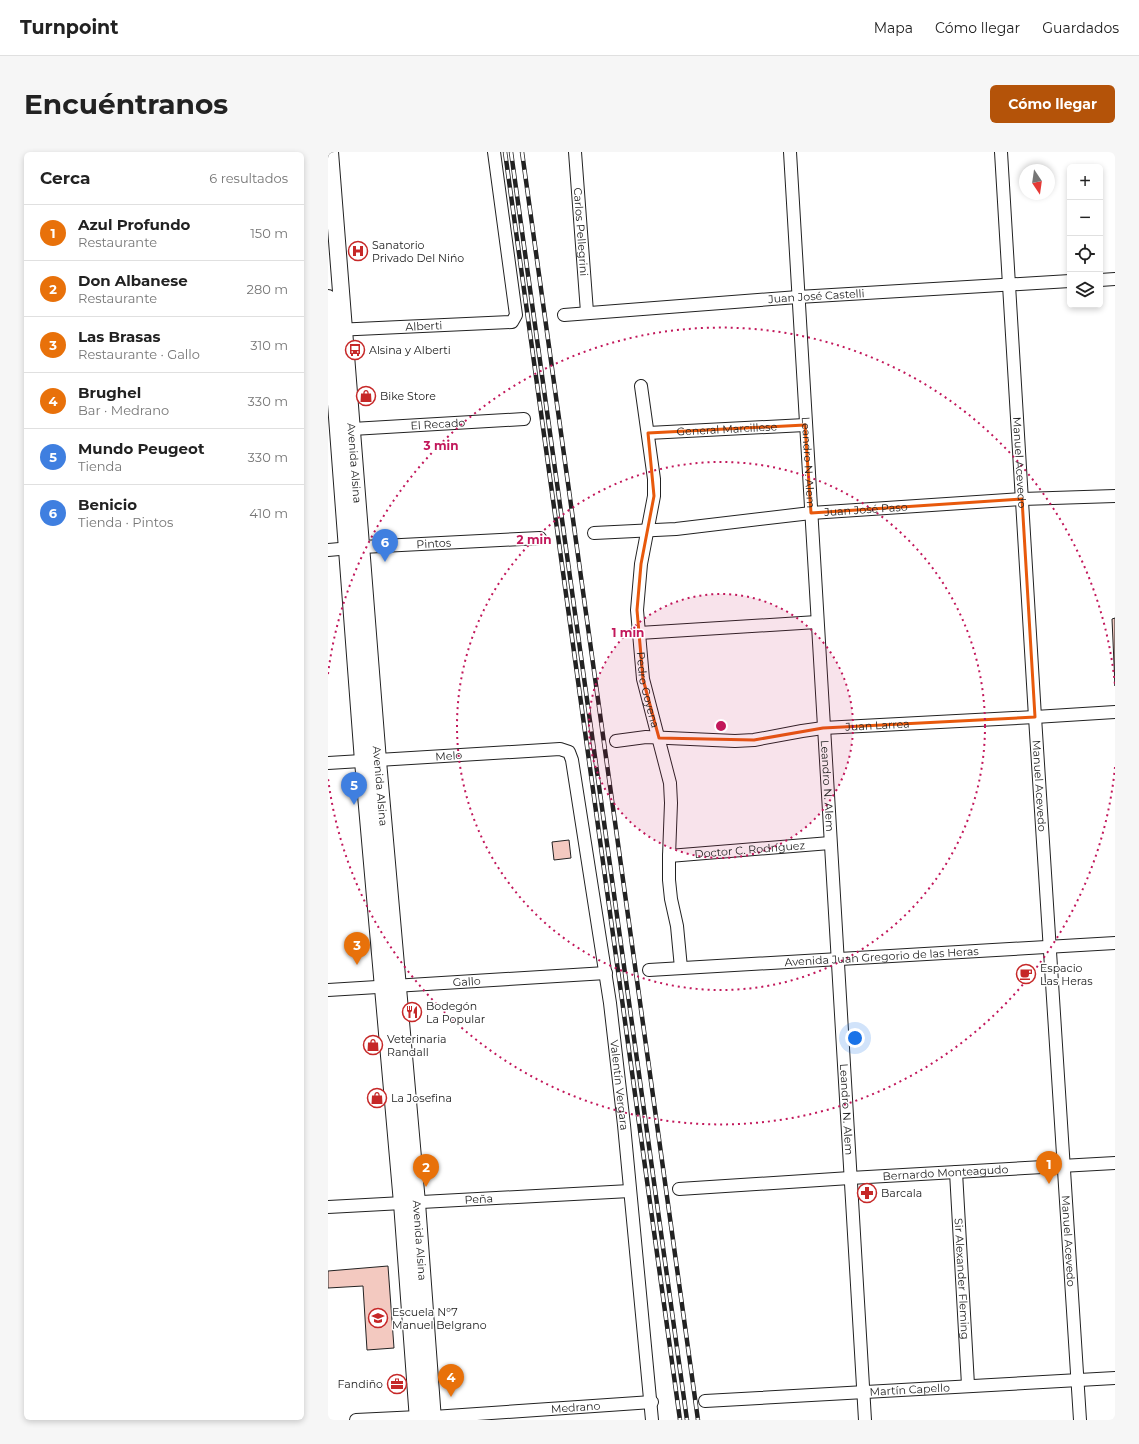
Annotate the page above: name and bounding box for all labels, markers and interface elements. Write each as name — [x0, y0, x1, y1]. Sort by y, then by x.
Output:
text: Turnpoint — [20, 16, 119, 39]
text: Mapa — [874, 19, 913, 37]
text: Cómo llegar — [935, 19, 1020, 37]
text: Guardados — [1042, 19, 1119, 37]
button: Cómo llegar — [990, 85, 1115, 123]
text: Encuéntranos — [24, 87, 228, 121]
north arrow — [1019, 164, 1055, 200]
map controls — [1067, 164, 1103, 308]
button: + — [1067, 164, 1103, 200]
text: Cerca — [40, 168, 90, 188]
text: 6 resultados — [209, 170, 288, 186]
street label: Carlos Pellegrini — [571, 187, 591, 277]
button: − — [1067, 200, 1103, 236]
text: Azul Profundo — [78, 215, 190, 234]
text: 1 — [50, 225, 56, 241]
text: 150 m — [250, 225, 288, 241]
text: Restaurante — [78, 234, 157, 250]
button: locate — [1067, 236, 1103, 272]
place label: Sanatorio Privado Del Nińo — [372, 238, 464, 265]
hospital icon: Sanatorio Privado Del Nińo — [347, 240, 369, 262]
text: Don Albanese — [78, 271, 188, 290]
button: layers — [1067, 272, 1103, 308]
text: 2 — [49, 281, 57, 297]
text: 280 m — [247, 281, 288, 297]
street label: Juan José Castelli — [767, 286, 865, 306]
text: Restaurante — [78, 290, 157, 306]
street label: Alberti — [405, 318, 443, 334]
text: Las Brasas — [78, 327, 160, 346]
text: 3 — [49, 337, 57, 353]
text: 310 m — [250, 337, 288, 353]
bus stop icon: Alsina y Alberti — [344, 339, 366, 361]
place label: Alsina y Alberti — [369, 343, 451, 357]
text: Restaurante · Gallo — [78, 346, 200, 362]
text: Brughel — [78, 383, 141, 402]
shop icon: Bike Store — [355, 385, 377, 407]
place label: Bike Store — [380, 389, 436, 403]
text: 4 — [49, 393, 57, 409]
text: 330 m — [248, 393, 288, 409]
text: Bar · Medrano — [78, 402, 169, 418]
street label: El Recado — [410, 415, 466, 433]
street label: Leandro N. Alem — [799, 416, 818, 509]
street label: Manuel Acevedo — [1010, 416, 1029, 509]
street label: General Marcillese — [676, 419, 778, 439]
street label: Avenida Alsina — [344, 422, 365, 504]
text: 3 min — [423, 438, 459, 453]
text: Mundo Peugeot — [78, 439, 204, 458]
text: 5 — [49, 449, 57, 465]
text: 330 m — [248, 449, 288, 465]
text: Tienda — [78, 458, 122, 474]
text: Benicio — [78, 495, 137, 514]
street label: Juan José Paso — [823, 500, 908, 519]
text: 6 — [49, 505, 57, 521]
text: 410 m — [249, 505, 288, 521]
text: Tienda · Pintos — [78, 514, 173, 530]
pin: 6 — [372, 529, 398, 562]
text: 2 min — [517, 532, 551, 547]
street label: Pintos — [416, 535, 452, 551]
text: 1 min — [612, 625, 644, 640]
street label: Pedro Goyena — [634, 651, 662, 729]
street label: Juan Larrea — [844, 717, 910, 734]
centre of rings — [714, 719, 728, 733]
street label: Leandro N. Alem — [818, 740, 837, 832]
street label: Manuel Acevedo — [1029, 740, 1049, 832]
street label: Avenida Alsina — [370, 745, 391, 827]
street label: Melo — [435, 748, 463, 764]
pin: 5 — [341, 772, 367, 805]
street label: Doctor C. Rodríguez — [694, 838, 806, 861]
pin: 3 — [344, 932, 370, 965]
street label: Avenida Juan Gregorio de las Heras — [784, 944, 980, 969]
place label: Espacio Las Heras — [1040, 961, 1093, 988]
cafe icon: Espacio Las Heras — [1015, 963, 1037, 985]
street label: Gallo — [452, 974, 481, 989]
place label: Bodegón La Popular — [426, 999, 485, 1026]
restaurant icon: Bodegón La Popular — [401, 1001, 423, 1023]
your location — [845, 1028, 865, 1048]
place label: Veterinaria Randall — [387, 1032, 447, 1059]
shop icon: Veterinaria Randall — [362, 1034, 384, 1056]
street label: Valentín Vergara — [607, 1039, 631, 1131]
street label: Leandro N. Alem — [837, 1063, 856, 1156]
shop icon: La Josefina — [366, 1087, 388, 1109]
place label: La Josefina — [391, 1091, 452, 1105]
pin: 1 — [1036, 1151, 1062, 1184]
pin: 2 — [413, 1154, 439, 1187]
street label: Bernardo Monteagudo — [882, 1162, 1009, 1183]
pharmacy icon: Barcala — [856, 1182, 878, 1204]
place label: Barcala — [881, 1186, 922, 1200]
street label: Peña — [464, 1191, 493, 1207]
street label: Manuel Acevedo — [1059, 1195, 1078, 1287]
street label: Avenida Alsina — [410, 1200, 430, 1281]
street label: Sir Alexander Fleming — [952, 1218, 972, 1340]
place label: Escuela Nº7 Manuel Belgrano — [392, 1305, 487, 1332]
school or university icon: Escuela Nº7 Manuel Belgrano — [367, 1307, 389, 1329]
pin: 4 — [438, 1364, 464, 1397]
office icon: Fandiño — [386, 1373, 408, 1395]
place label: Fandiño — [338, 1377, 383, 1391]
street label: Martín Capello — [869, 1380, 950, 1399]
street label: Medrano — [550, 1399, 601, 1416]

